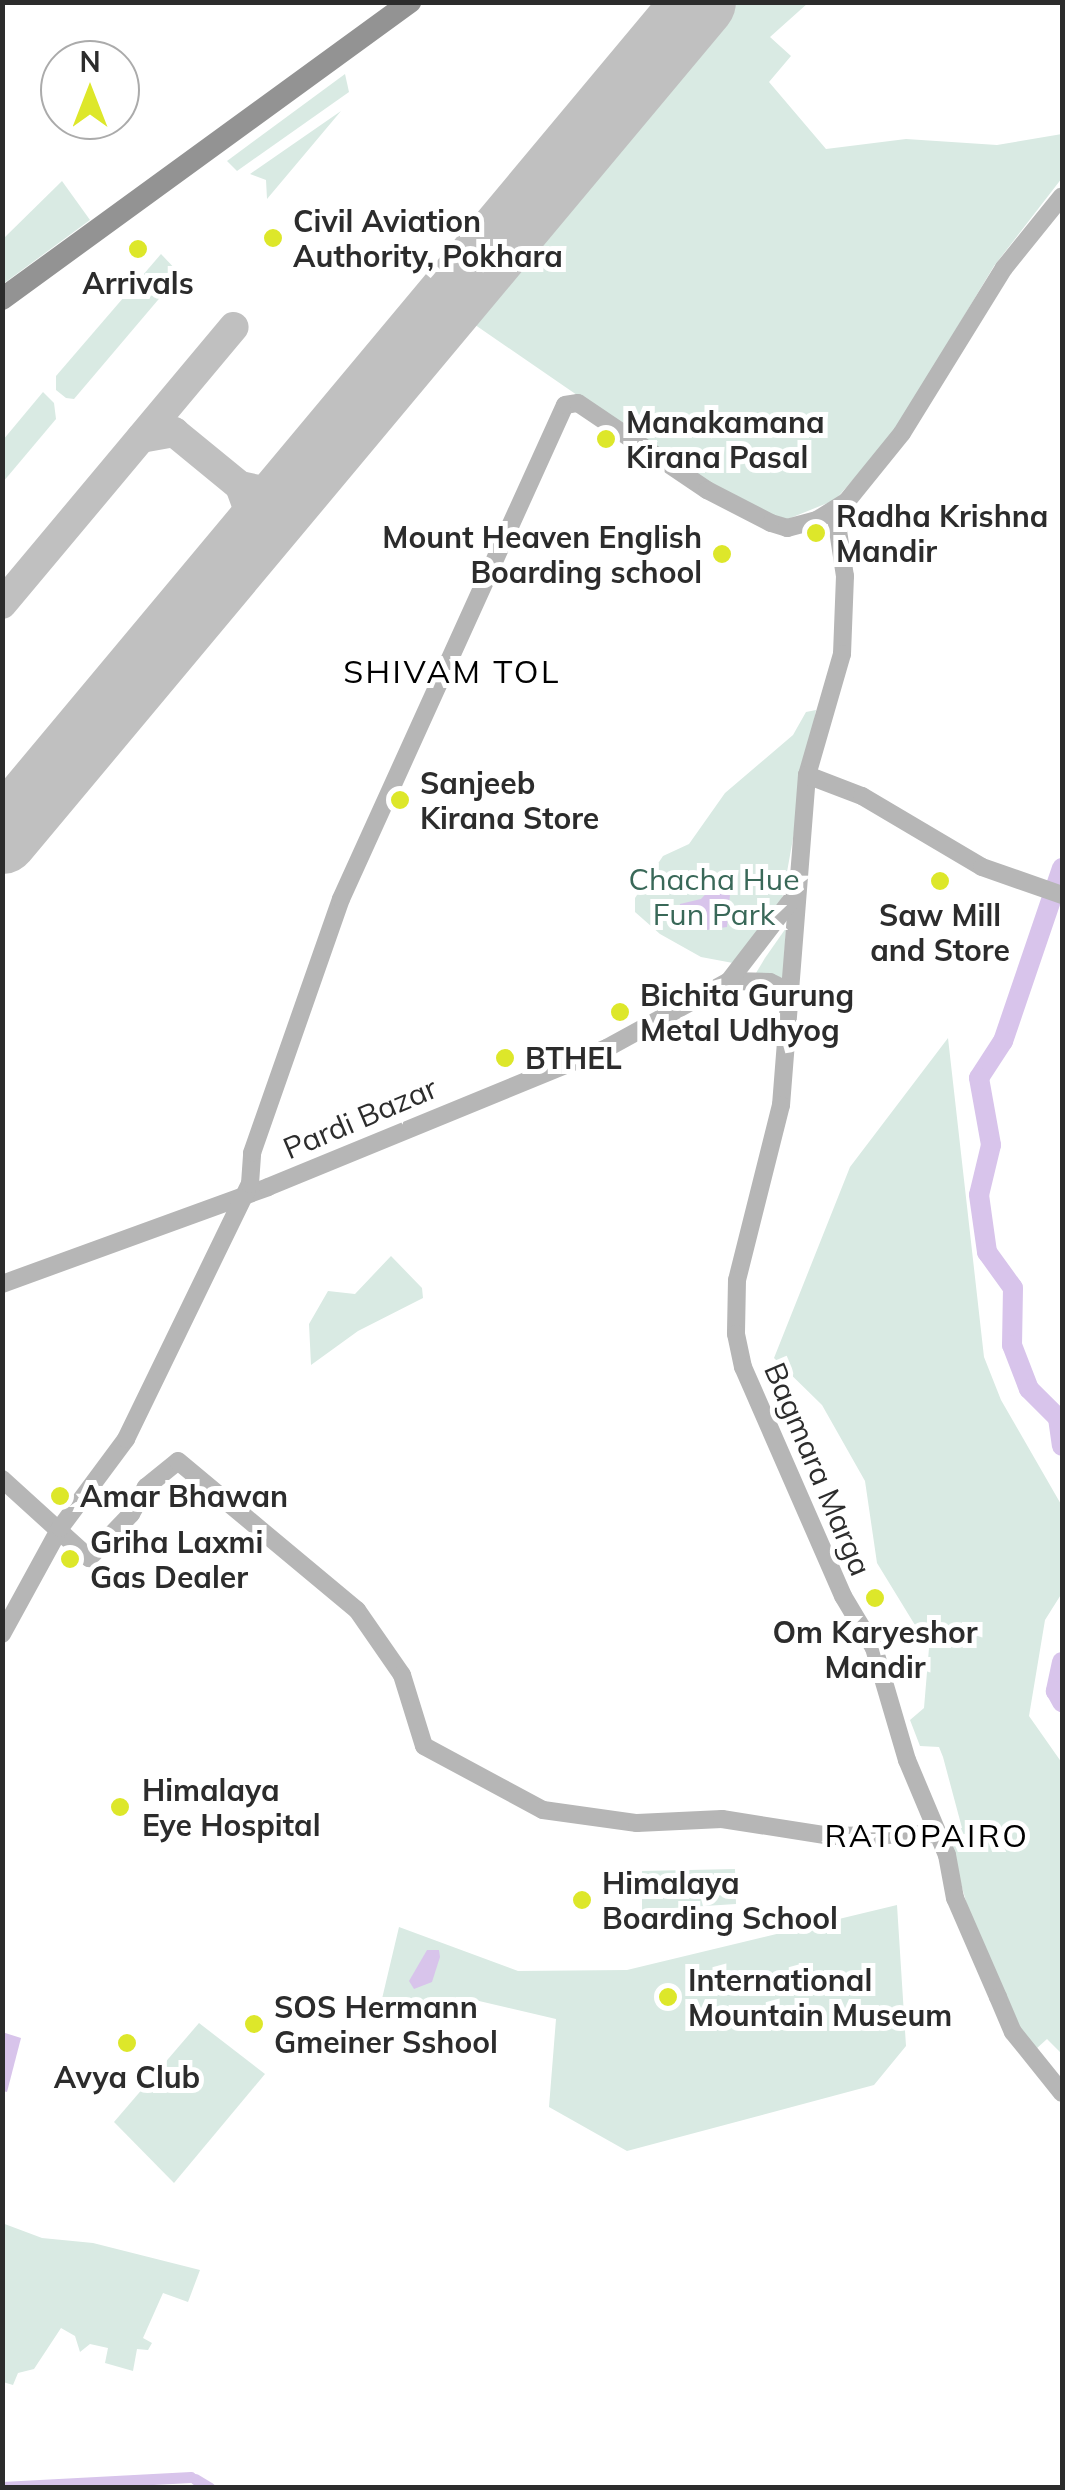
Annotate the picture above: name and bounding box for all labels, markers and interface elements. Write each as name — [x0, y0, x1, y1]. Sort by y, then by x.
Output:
north arrow — [40, 40, 140, 140]
text: N — [79, 44, 101, 79]
place label: Civil Aviation Authority, Pokhara — [293, 203, 563, 274]
marker: Civil Aviation Authority, Pokhara — [262, 227, 284, 249]
marker: Arrivals — [127, 238, 149, 260]
place label: Arrivals — [82, 265, 194, 301]
place label: Manakamana Kirana Pasal — [626, 404, 825, 474]
marker: Manakamana Kirana Pasal — [595, 428, 617, 450]
place label: Radha Krishna Mandir — [836, 498, 1048, 568]
place label: Mount Heaven English Boarding school — [382, 519, 702, 590]
marker: Radha Krishna Mandir — [805, 522, 827, 544]
marker: Mount Heaven English Boarding school — [711, 543, 733, 565]
district label: SHIVAM TOL — [343, 652, 561, 690]
place label: Sanjeeb Kirana Store — [420, 765, 599, 836]
marker: Sanjeeb Kirana Store — [389, 789, 411, 811]
park label: Chacha Hue Fun Park — [629, 861, 799, 932]
marker: Saw Mill and Store — [929, 870, 951, 892]
place label: Saw Mill and Store — [870, 897, 1010, 968]
place label: Bichita Gurung Metal Udhyog — [640, 977, 854, 1048]
marker: Bichita Gurung Metal Udhyog — [609, 1001, 631, 1023]
place label: BTHEL — [525, 1040, 622, 1076]
marker: BTHEL — [494, 1047, 516, 1069]
street label: Pardi Bazar — [278, 1070, 442, 1166]
street label: Bagmara Marga — [757, 1357, 879, 1581]
place label: Amar Bhawan — [80, 1478, 288, 1514]
marker: Amar Bhawan — [49, 1485, 71, 1507]
place label: Griha Laxmi Gas Dealer — [90, 1524, 263, 1594]
marker: Griha Laxmi Gas Dealer — [59, 1548, 81, 1570]
marker: Om Karyeshor Mandir — [864, 1587, 886, 1609]
place label: Om Karyeshor Mandir — [772, 1614, 978, 1684]
place label: Himalaya Eye Hospital — [142, 1772, 320, 1842]
marker: Himalaya Eye Hospital — [107, 1794, 133, 1820]
district label: RATOPAIRO — [824, 1816, 1030, 1854]
place label: Himalaya Boarding School — [602, 1865, 838, 1936]
marker: Himalaya Boarding School — [571, 1889, 593, 1911]
place label: International Mountain Museum — [688, 1962, 952, 2032]
marker: International Mountain Museum — [657, 1986, 679, 2008]
place label: SOS Hermann Gmeiner Sshool — [274, 1989, 498, 2060]
marker: SOS Hermann Gmeiner Sshool — [243, 2013, 265, 2035]
marker: Avya Club — [116, 2032, 138, 2054]
place label: Avya Club — [54, 2059, 200, 2095]

